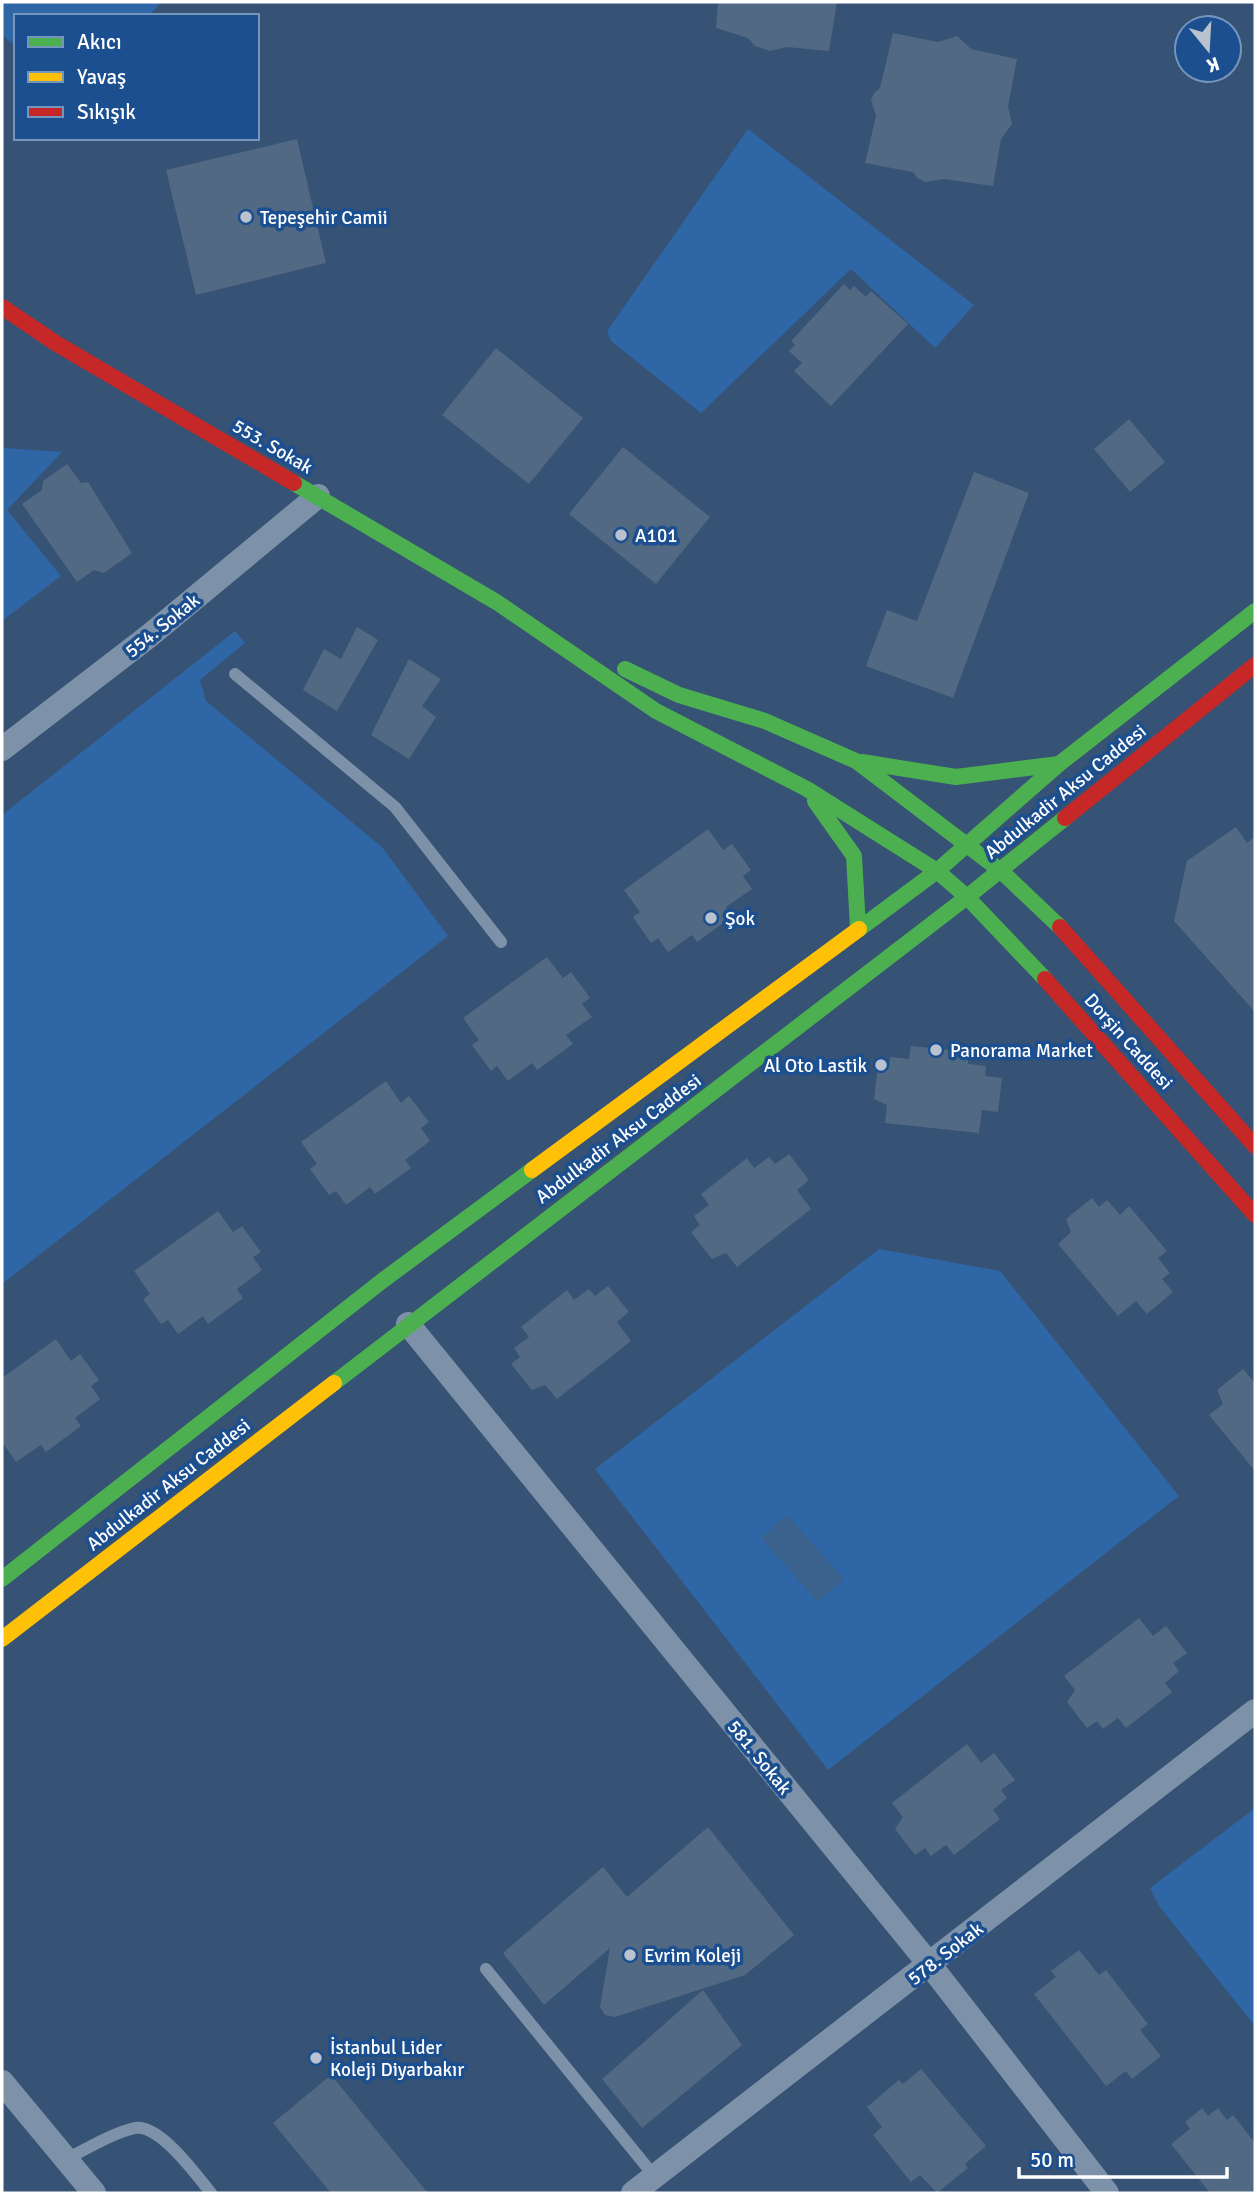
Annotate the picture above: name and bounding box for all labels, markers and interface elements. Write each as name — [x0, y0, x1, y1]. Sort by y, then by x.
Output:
legend — [14, 14, 259, 140]
north arrow — [1173, 14, 1243, 84]
text: Akıcı — [77, 29, 122, 55]
text: K — [1203, 51, 1222, 78]
text: Yavaş — [77, 64, 126, 90]
text: Sıkışık — [77, 99, 136, 125]
place label: Tepeşehir Camii — [260, 206, 388, 230]
marker: Tepeşehir Camii — [238, 209, 254, 225]
street label: 553. Sokak — [228, 414, 317, 480]
place label: A101 — [635, 524, 677, 548]
marker: A101 — [613, 527, 629, 543]
street label: 554. Sokak — [120, 588, 205, 663]
street label: Abdulkadir Aksu Caddesi — [980, 719, 1151, 864]
place label: Şok — [725, 907, 755, 931]
marker: Şok — [703, 910, 719, 926]
street label: Dorşin Caddesi — [1079, 989, 1178, 1095]
place label: Panorama Market — [950, 1039, 1093, 1063]
marker: Panorama Market — [928, 1042, 944, 1058]
place label: Al Oto Lastik — [764, 1054, 867, 1078]
marker: Al Oto Lastik — [873, 1057, 889, 1073]
street label: Abdulkadir Aksu Caddesi — [531, 1069, 706, 1209]
street label: Abdulkadir Aksu Caddesi — [82, 1413, 255, 1556]
street label: 581. Sokak — [722, 1715, 797, 1800]
street label: 578. Sokak — [903, 1917, 988, 1991]
place label: Evrim Koleji — [644, 1944, 741, 1968]
marker: Evrim Koleji — [622, 1947, 638, 1963]
place label: İstanbul Lider Koleji Diyarbakır — [330, 2036, 464, 2082]
marker: İstanbul Lider Koleji Diyarbakır — [308, 2050, 324, 2066]
scale bar — [1019, 2136, 1227, 2180]
text: 50 m — [1030, 2147, 1074, 2173]

